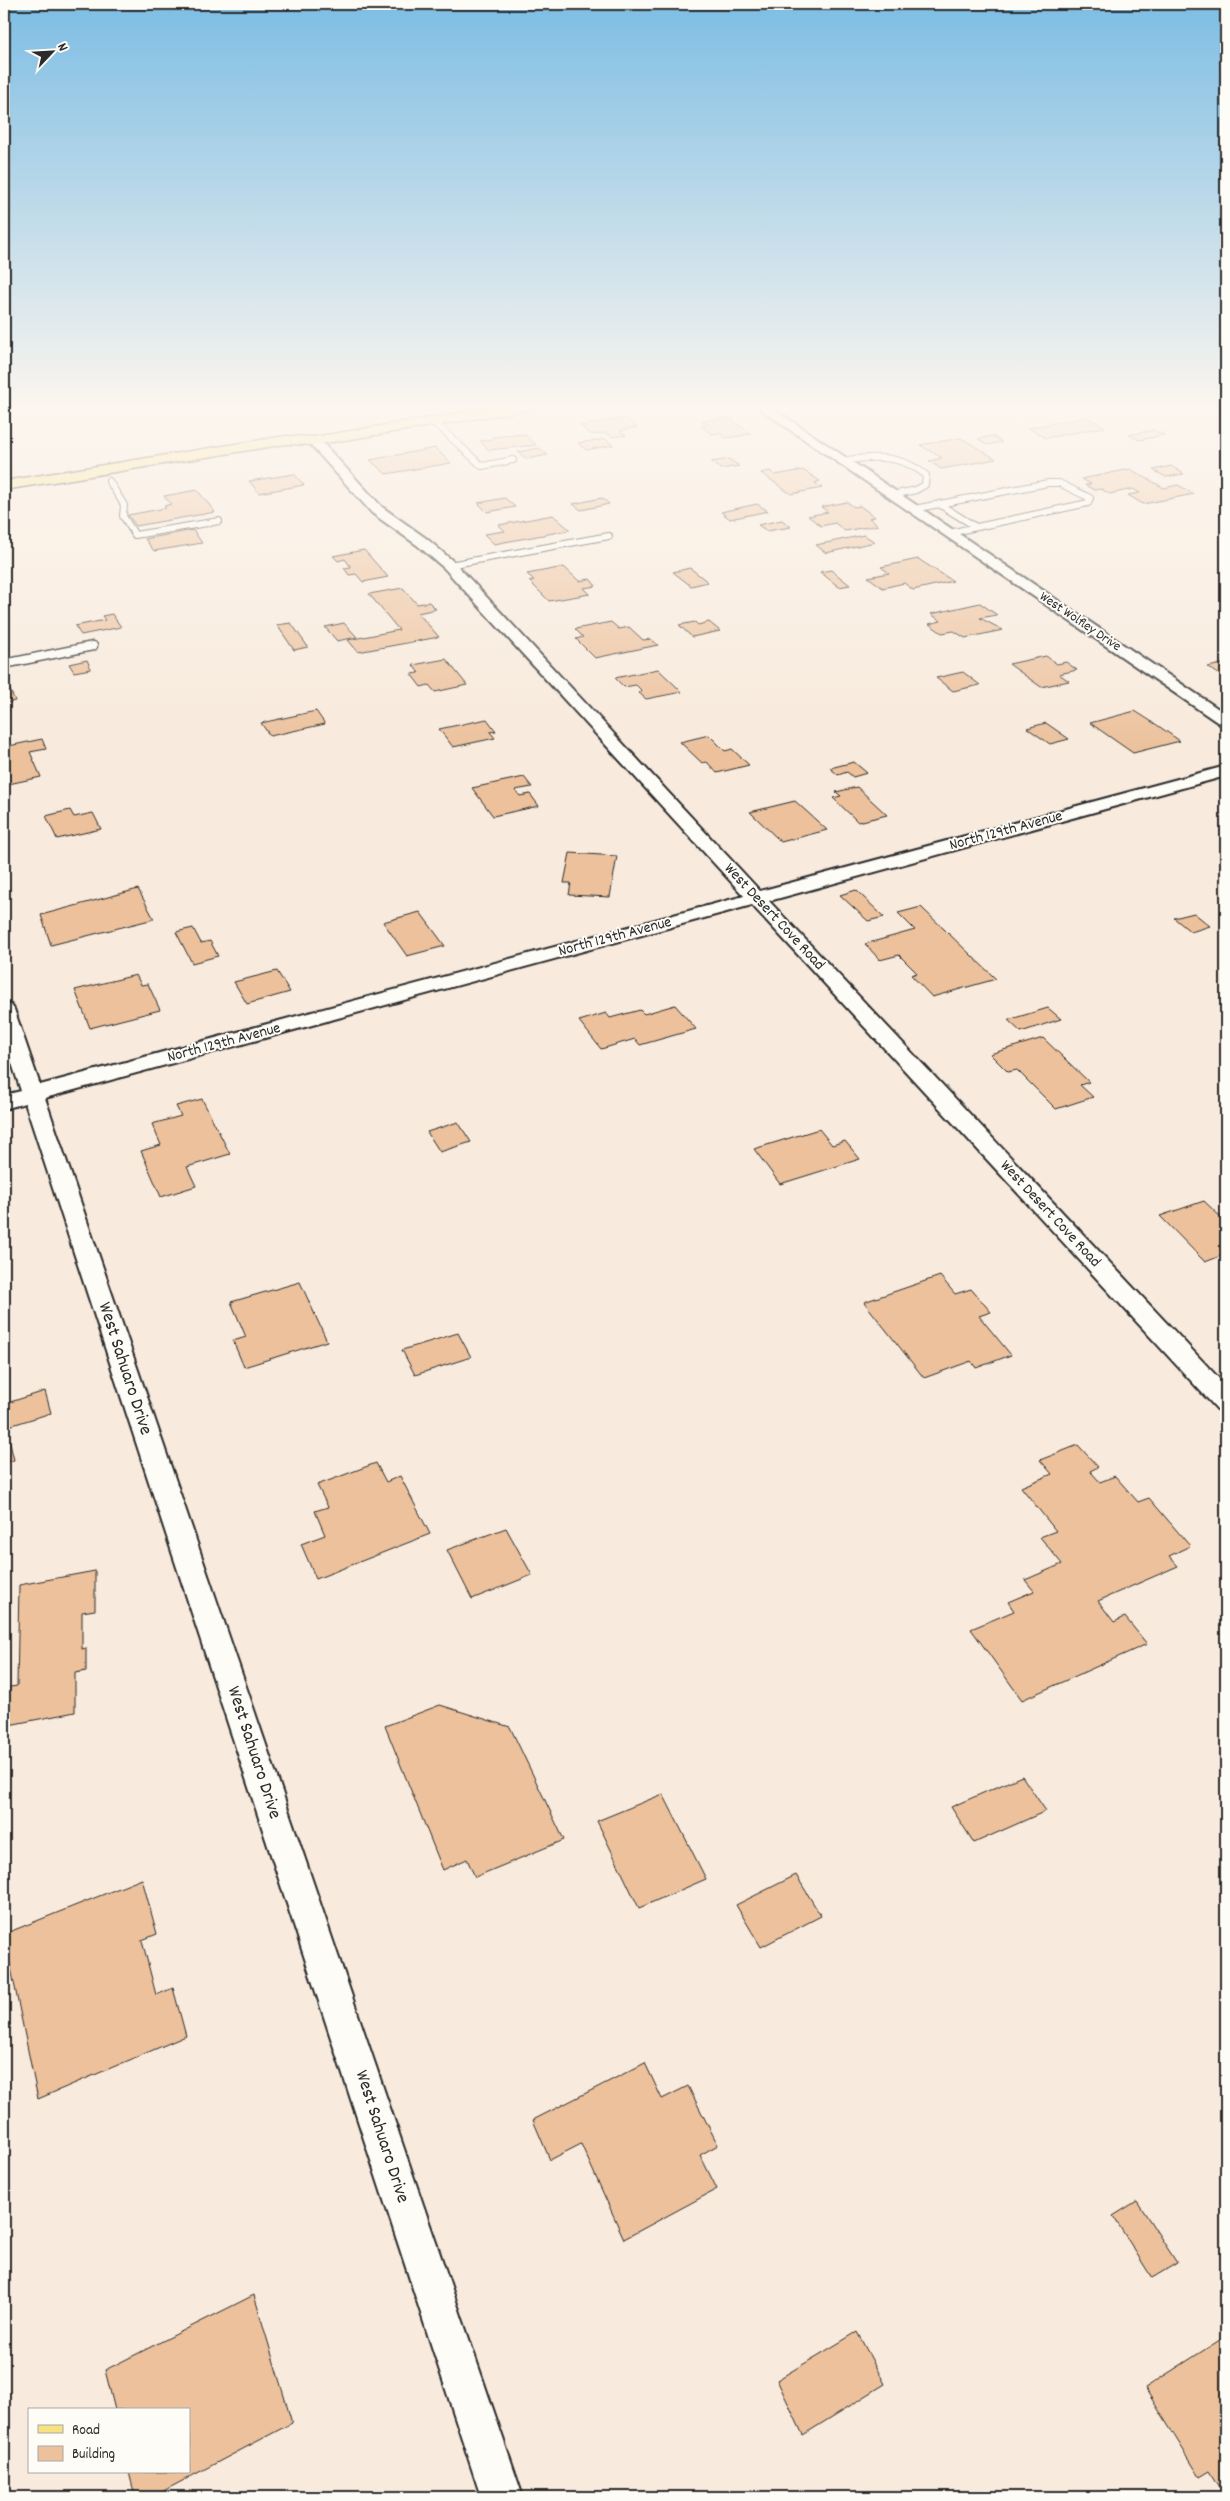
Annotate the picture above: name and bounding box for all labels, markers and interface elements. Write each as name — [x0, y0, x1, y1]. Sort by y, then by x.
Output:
north arrow — [28, 28, 78, 78]
text: N — [51, 40, 73, 55]
street label: West Wolfley Drive — [1035, 587, 1125, 657]
street label: North 129th Avenue — [947, 805, 1065, 857]
street label: West Desert Cove Road — [718, 858, 830, 976]
street label: North 129th Avenue — [556, 911, 674, 963]
street label: North 129th Avenue — [165, 1017, 283, 1069]
street label: West Desert Cove Road — [994, 1155, 1106, 1273]
street label: West Sahuaro Drive — [90, 1299, 158, 1439]
street label: West Sahuaro Drive — [219, 1683, 287, 1823]
street label: West Sahuaro Drive — [347, 2067, 415, 2207]
legend — [28, 2408, 190, 2474]
text: Road — [72, 2420, 100, 2442]
text: Building — [72, 2444, 115, 2466]

